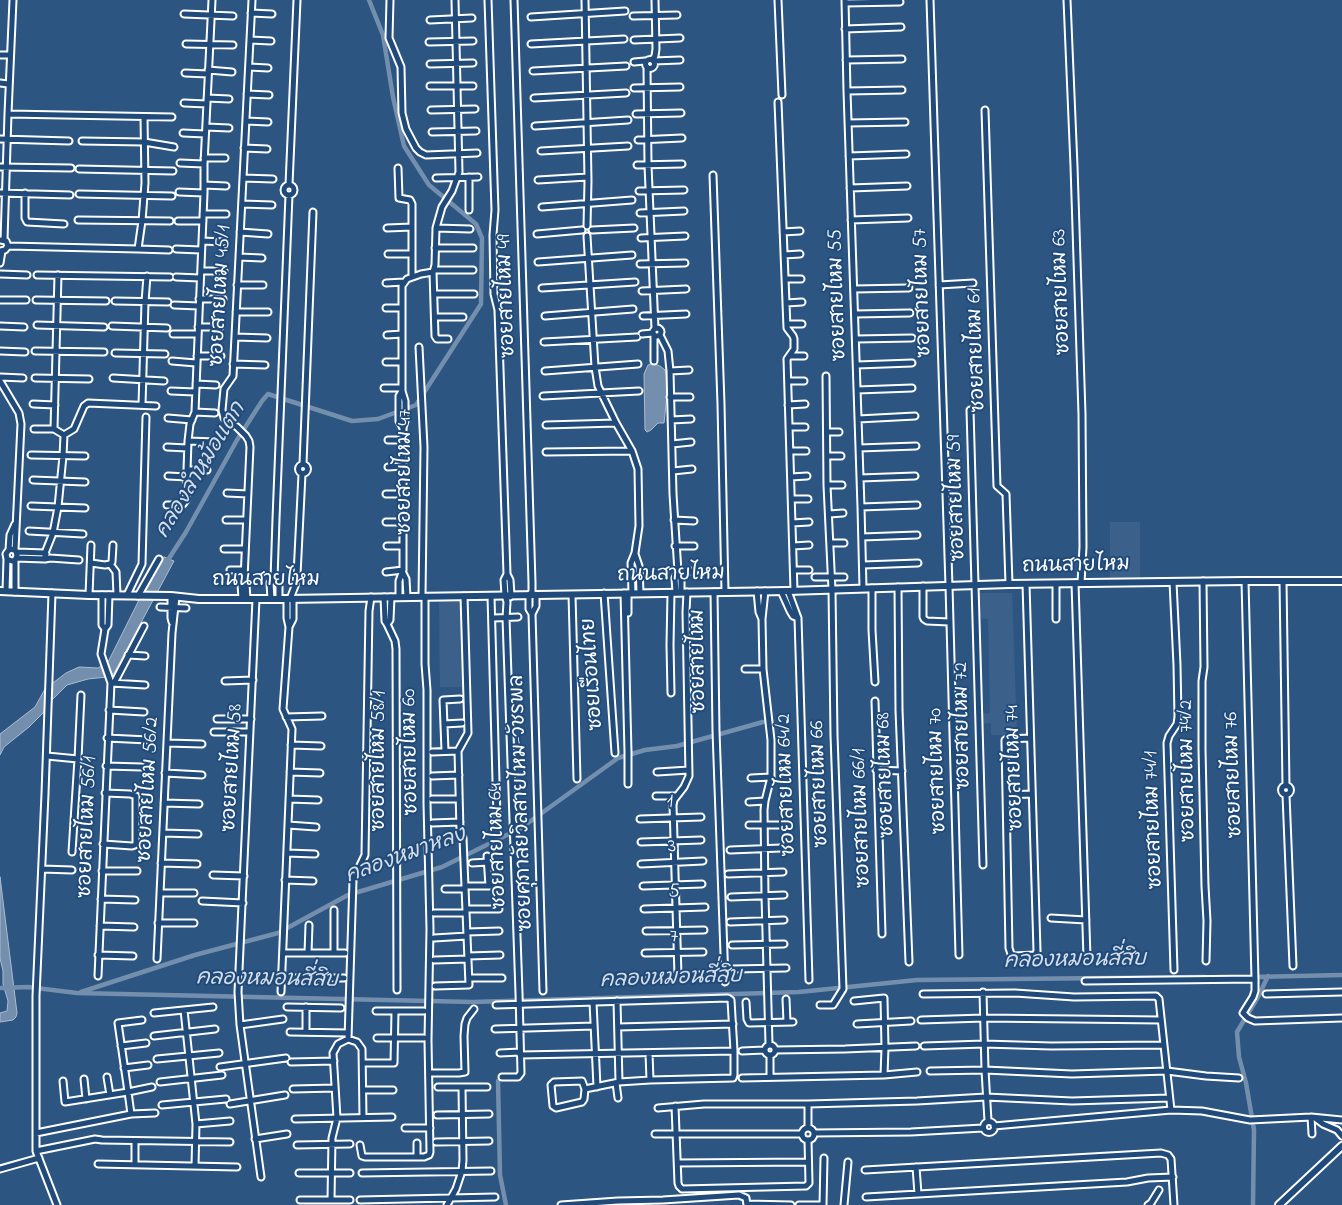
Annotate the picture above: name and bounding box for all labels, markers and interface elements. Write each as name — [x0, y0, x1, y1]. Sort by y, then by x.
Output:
street label: ซอยสายไหม 45/1 — [206, 225, 238, 367]
street label: ซอยสายไหม 55 — [825, 228, 853, 362]
street label: ซอยสายไหม 57 — [910, 228, 938, 358]
street label: ซอยสายไหม 63 — [1049, 228, 1077, 356]
street label: ซอยสายไหม 49 — [494, 234, 522, 358]
street label: ซอยสายไหม 61 — [964, 287, 992, 413]
water label: คลองลำหม้อแตก — [152, 399, 252, 543]
street label: ซอยสายไหม 47 — [395, 409, 419, 535]
street label: ซอยสายไหม 59 — [944, 434, 972, 562]
street label: ถนนสายไหม — [1022, 554, 1130, 580]
street label: ถนนสายไหม — [617, 563, 725, 589]
street label: ถนนสายไหม — [212, 570, 320, 594]
street label: ซอยสายไหม — [687, 609, 713, 713]
street label: ซอยเรือนไทย — [578, 617, 610, 731]
street label: ซอยสายไหม 72 — [951, 662, 977, 790]
street label: ซอยศุภาลัยวิลสายไหม-วัชรพล — [507, 674, 539, 932]
street label: ซอยสายไหม 60 — [399, 688, 425, 816]
street label: ซอยสายไหม 58/1 — [369, 691, 393, 831]
street label: ซอยสายไหม 74/2 — [1176, 700, 1202, 842]
street label: ซอยสายไหม 58 — [219, 703, 249, 833]
street label: ซอยสายไหม 74 — [1002, 705, 1030, 831]
street label: ซอยสายไหม 70 — [925, 707, 953, 835]
street label: ซอยสายไหม 76 — [1221, 711, 1249, 839]
street label: ซอยสายไหม 68 — [873, 712, 901, 838]
street label: ซอยสายไหม 64/2 — [774, 713, 802, 857]
street label: ซอยสายไหม 56/2 — [134, 717, 166, 863]
street label: ซอยสายไหม 66 — [807, 720, 835, 848]
street label: ซอยสายไหม 66/1 — [849, 748, 877, 888]
street label: ซอยสายไหม 74/1 — [1141, 750, 1169, 890]
street label: ซอยสายไหม 56/1 — [75, 755, 103, 899]
street label: ซอยสายไหม 64 — [485, 782, 513, 910]
street label: 1 — [666, 791, 674, 815]
water label: คลองหมาหลง — [342, 824, 470, 890]
street label: 3 — [667, 836, 677, 860]
street label: 5 — [668, 881, 680, 905]
street label: 7 — [670, 926, 678, 950]
water label: คลองหมอนสี่สิบ — [1004, 948, 1146, 976]
water label: คลองหมอนสี่สิบ — [600, 965, 742, 995]
water label: คลองหมอนสี่สิบ — [196, 967, 338, 995]

